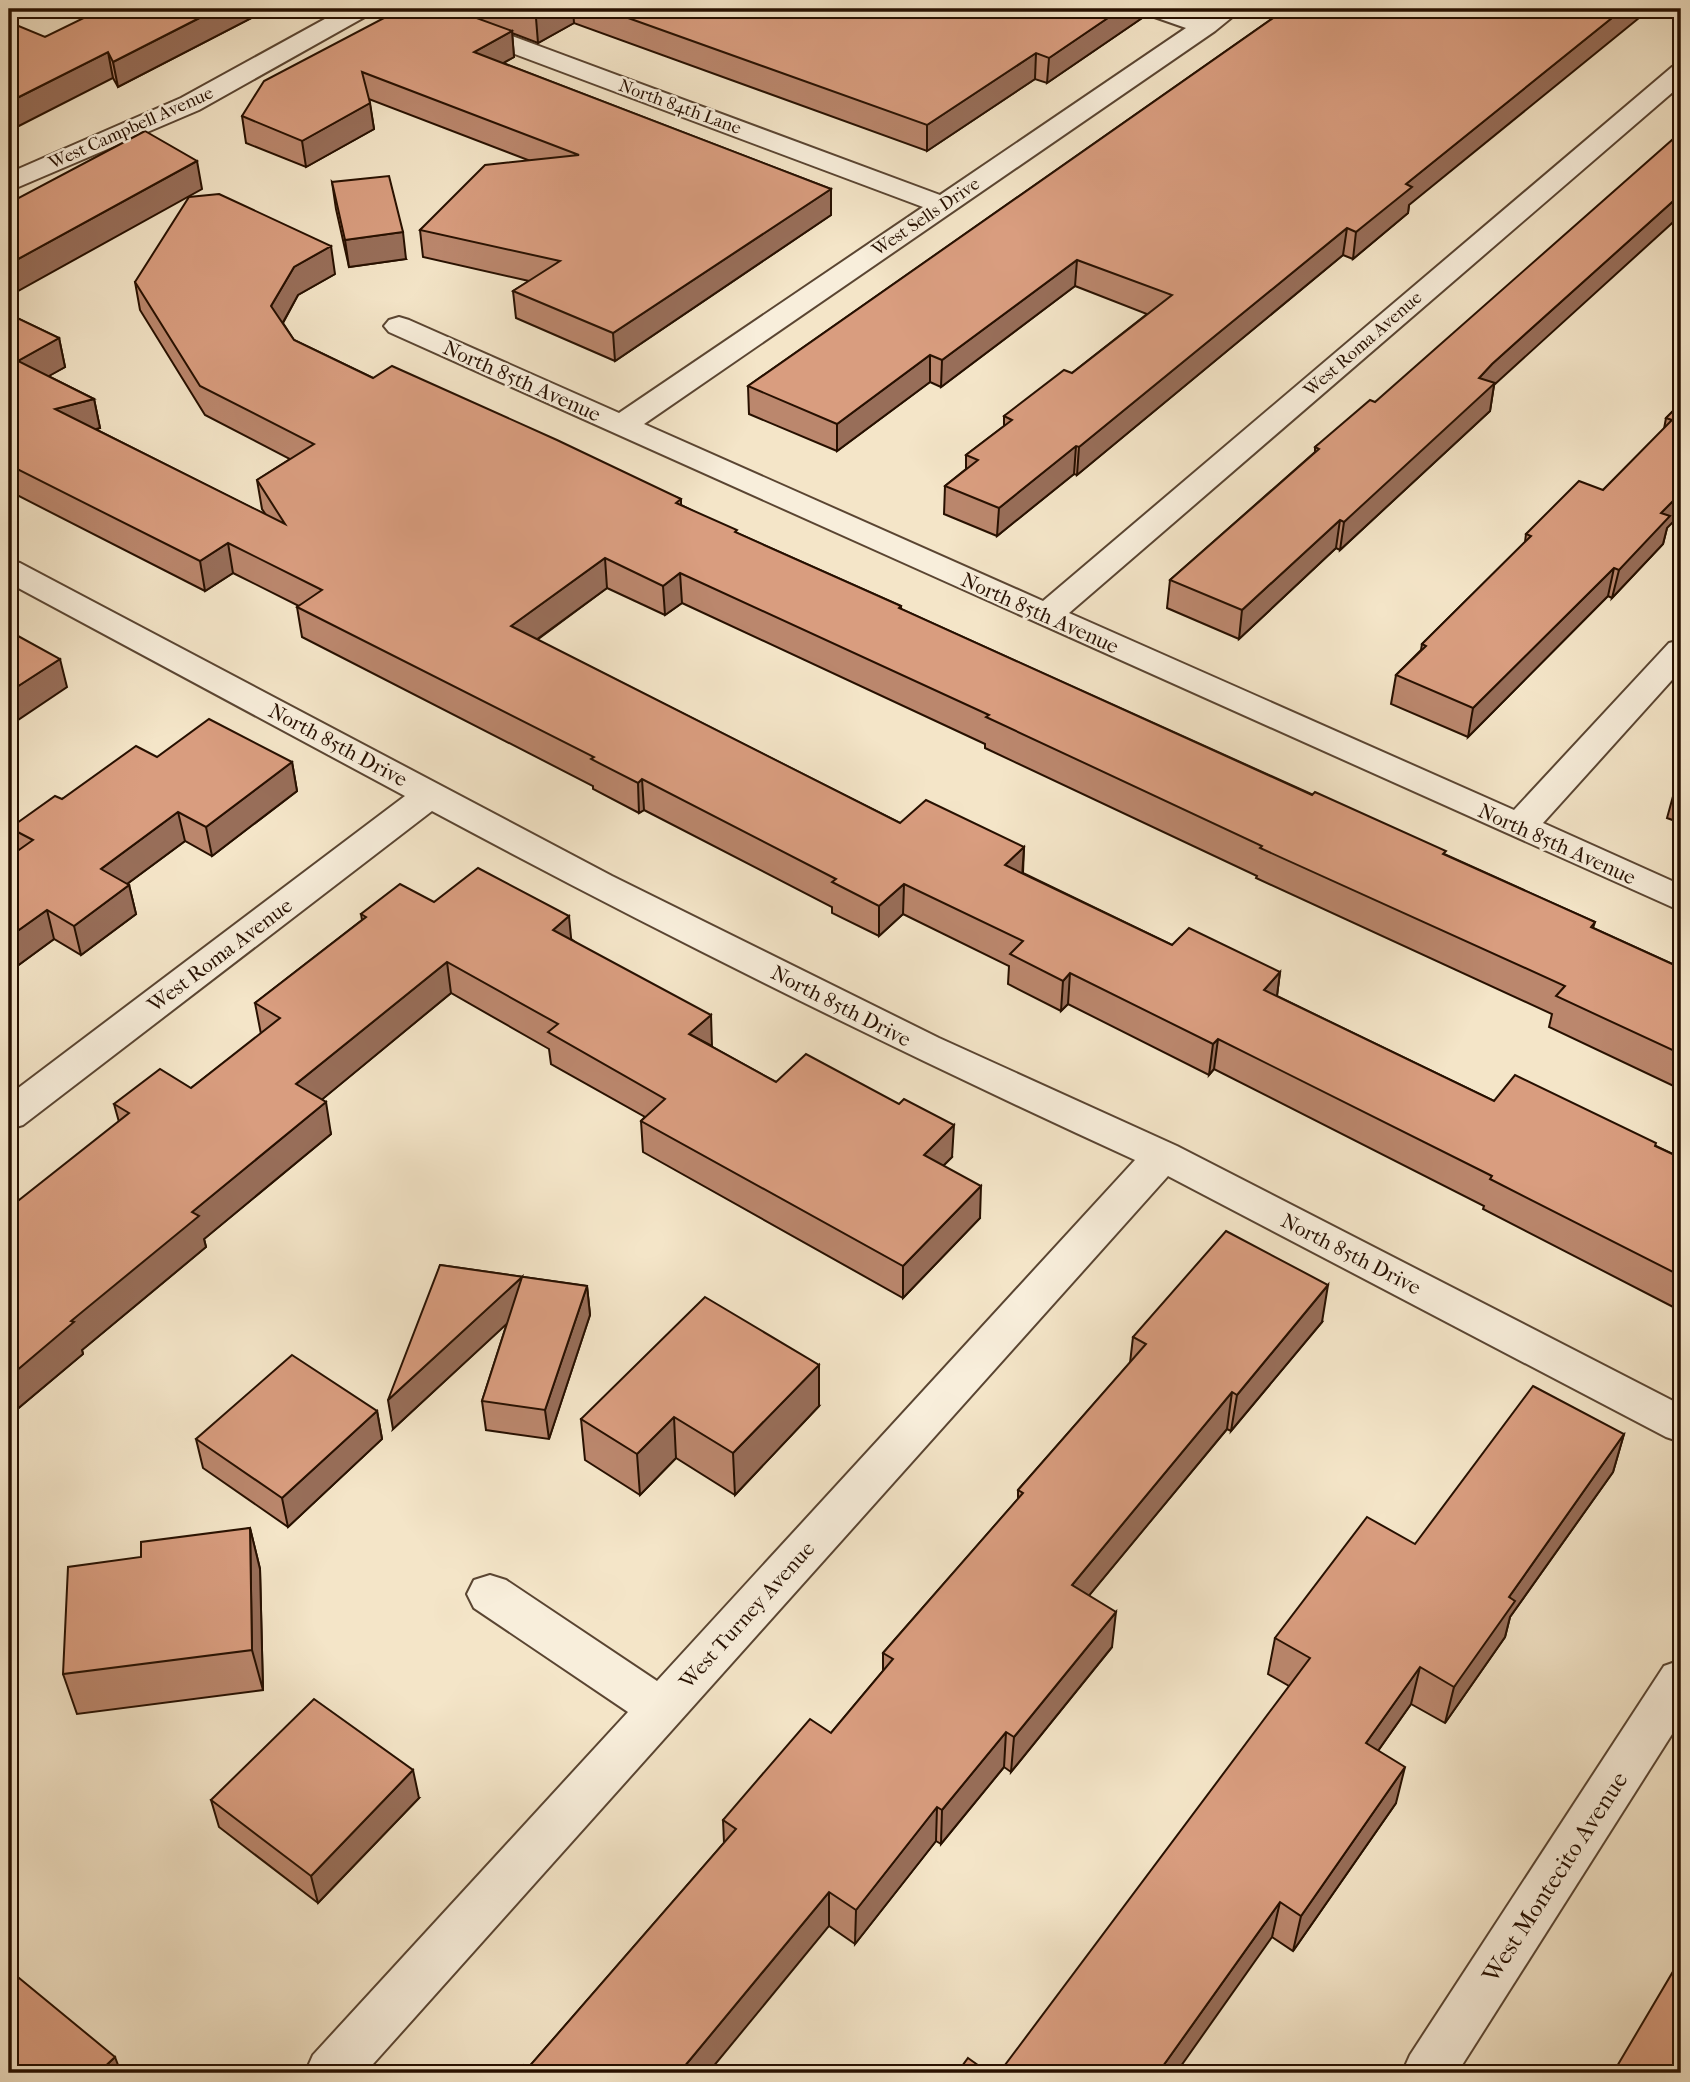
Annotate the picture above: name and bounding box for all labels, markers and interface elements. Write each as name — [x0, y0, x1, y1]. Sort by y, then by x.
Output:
street label: North 84th Lane — [616, 75, 744, 139]
street label: West Campbell Avenue — [45, 82, 216, 174]
street label: West Sells Drive — [868, 173, 984, 261]
street label: West Roma Avenue — [1299, 287, 1426, 402]
street label: North 85th Avenue — [439, 335, 605, 427]
street label: North 85th Avenue — [957, 567, 1123, 659]
street label: North 85th Drive — [265, 698, 411, 792]
street label: North 85th Avenue — [1474, 798, 1640, 890]
street label: West Roma Avenue — [142, 893, 297, 1018]
street label: North 85th Drive — [767, 960, 915, 1052]
street label: North 85th Drive — [1277, 1208, 1425, 1300]
street label: West Turney Avenue — [674, 1537, 819, 1694]
street label: West Montecito Avenue — [1476, 1766, 1634, 1988]

